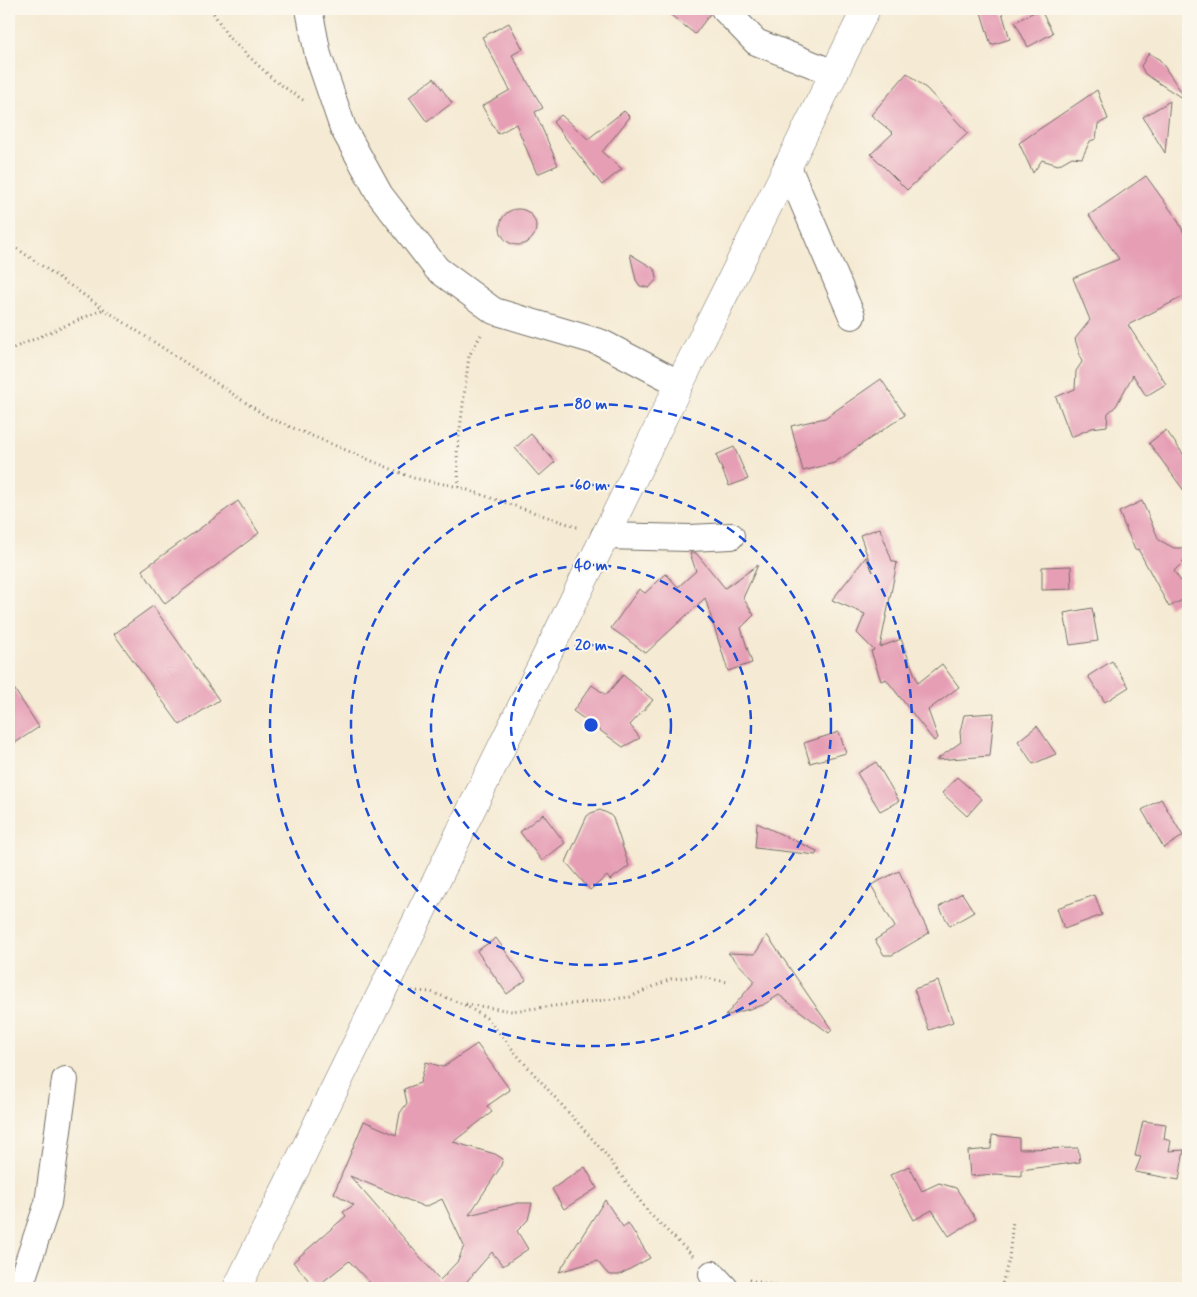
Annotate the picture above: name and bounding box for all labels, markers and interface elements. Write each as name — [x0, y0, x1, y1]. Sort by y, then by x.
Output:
text: 80 m — [574, 395, 608, 415]
text: 60 m — [575, 476, 607, 496]
text: 40 m — [574, 556, 608, 576]
text: 20 m — [575, 636, 607, 656]
centre of rings — [582, 716, 600, 734]

